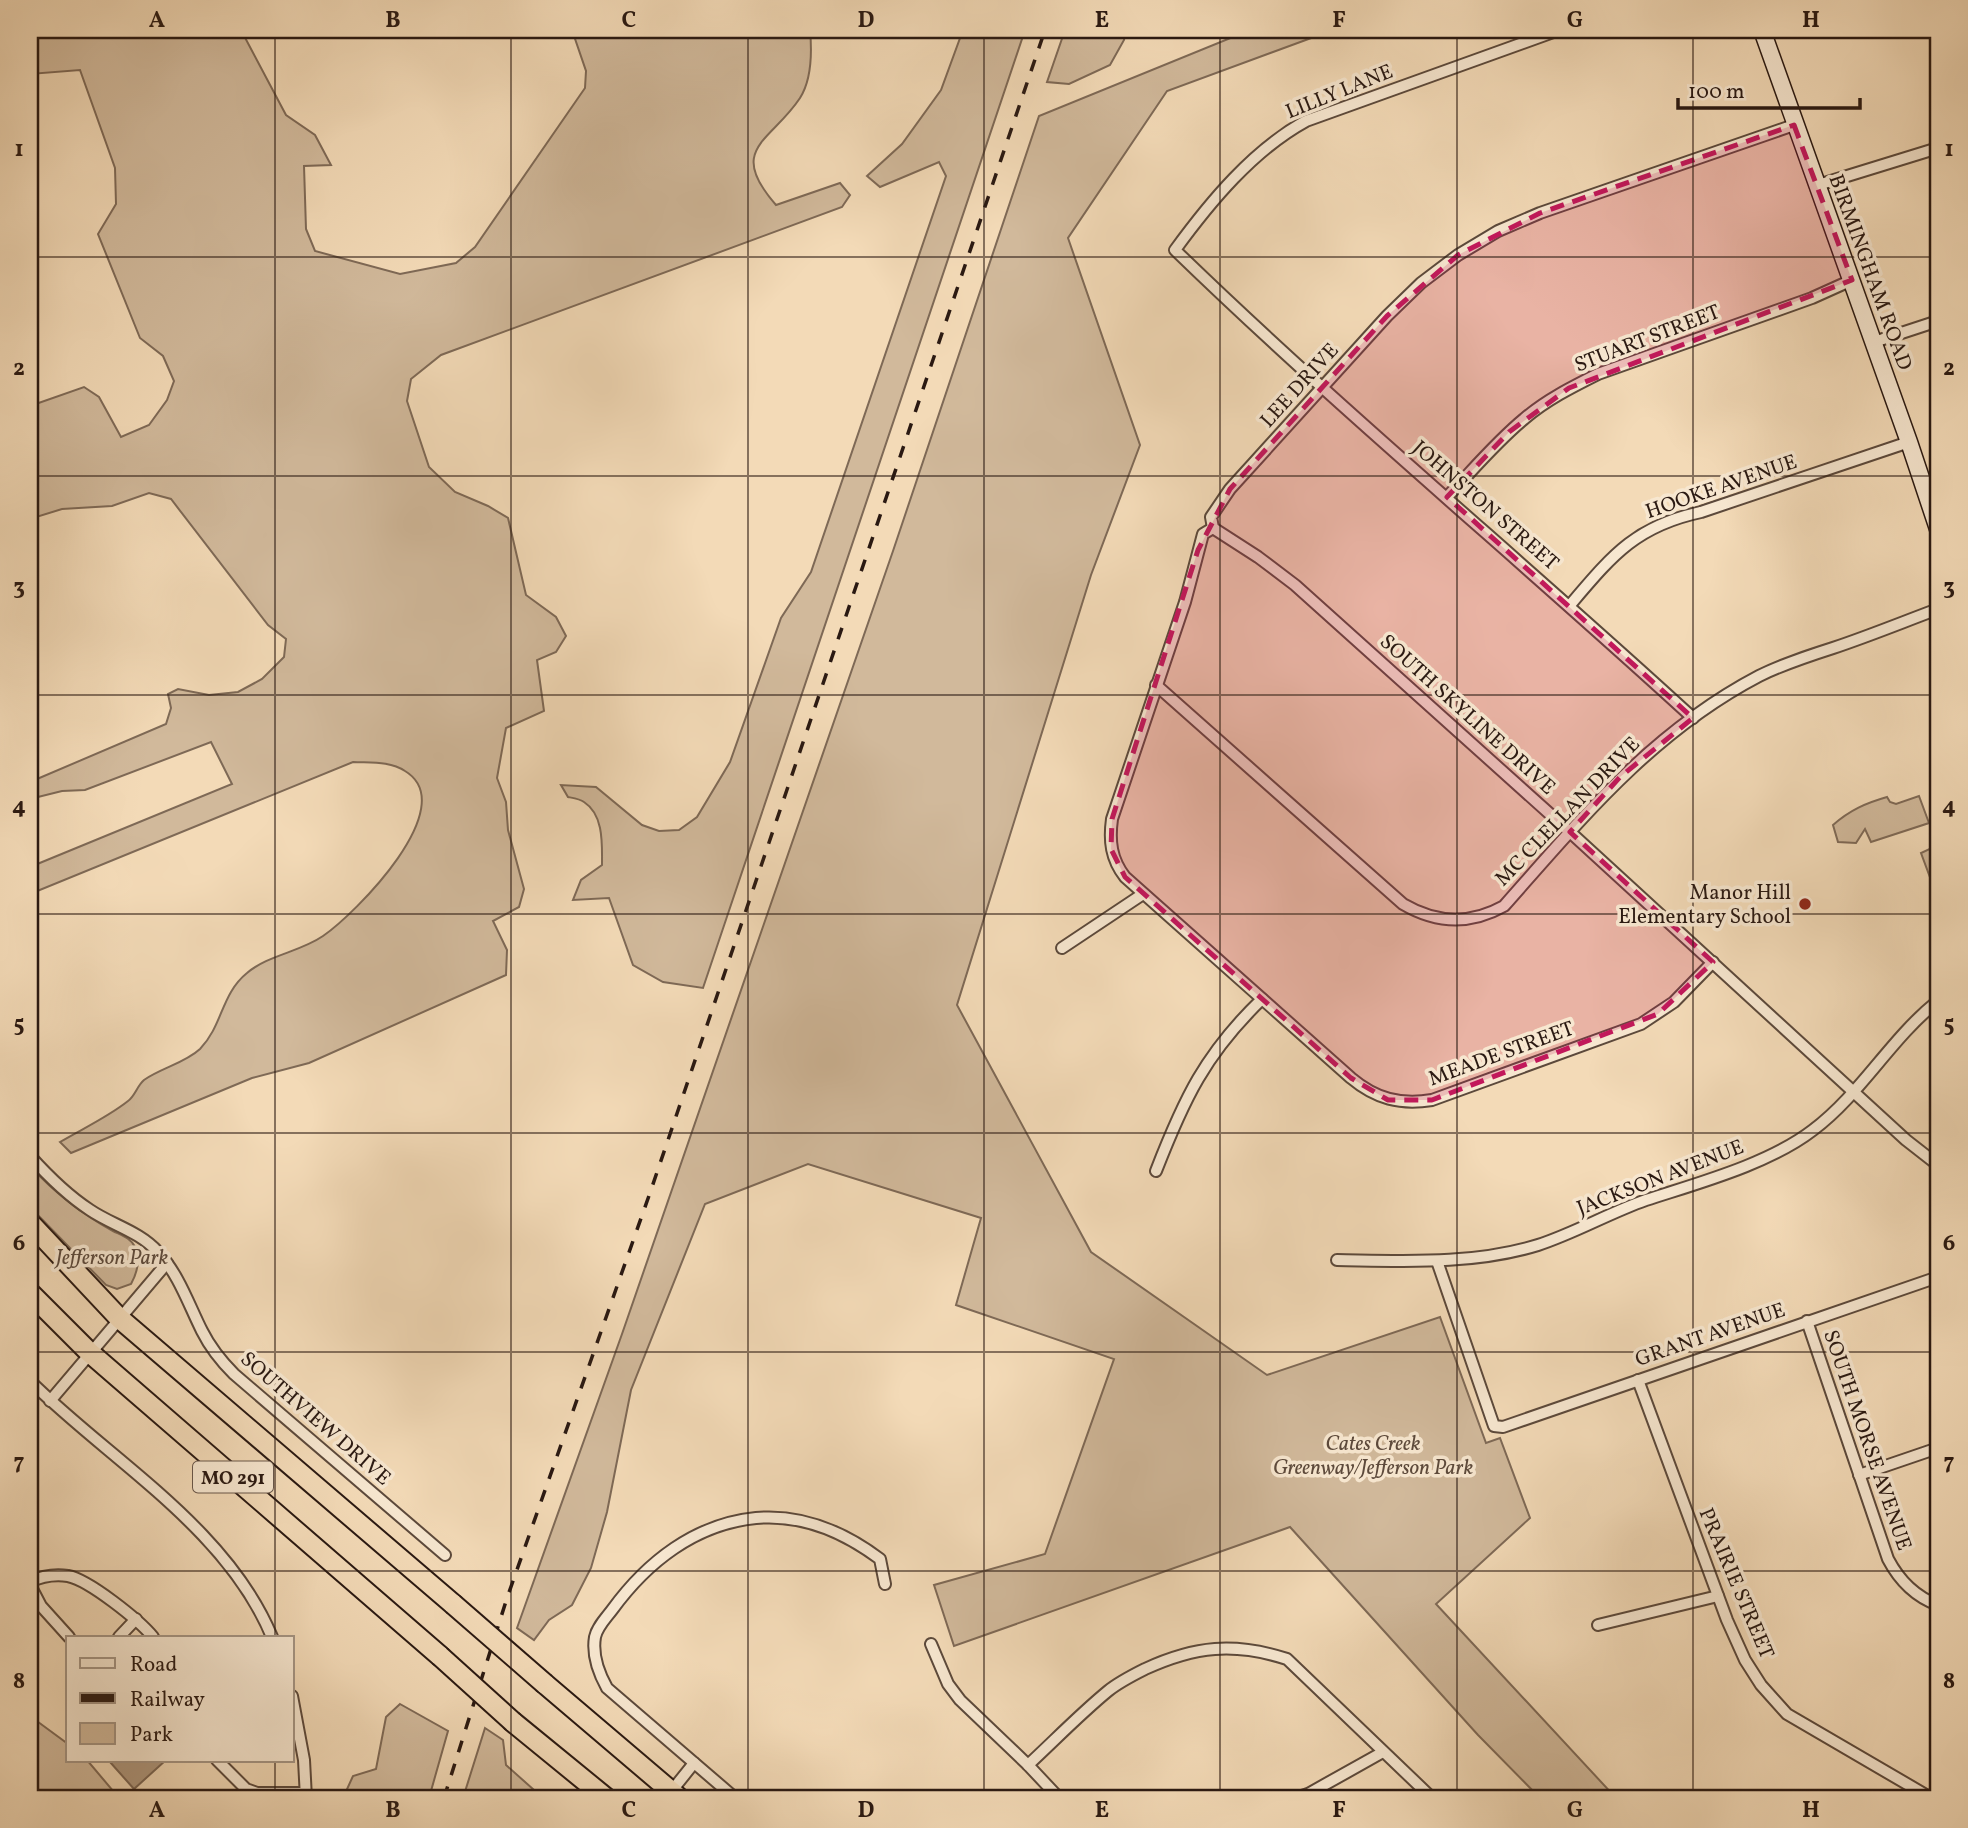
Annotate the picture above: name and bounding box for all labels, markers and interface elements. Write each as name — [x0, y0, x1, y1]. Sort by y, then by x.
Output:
text: A — [149, 5, 165, 37]
text: B — [385, 5, 401, 37]
text: C — [622, 5, 636, 37]
text: D — [858, 5, 875, 37]
text: E — [1095, 5, 1109, 37]
text: F — [1332, 5, 1346, 37]
text: G — [1567, 5, 1583, 37]
text: H — [1802, 5, 1820, 37]
street label: LILLY LANE — [1282, 58, 1398, 127]
scale bar — [1678, 66, 1860, 110]
text: 100 m — [1688, 78, 1745, 107]
text: 1 — [14, 134, 24, 166]
text: 1 — [1944, 134, 1954, 166]
street label: BIRMINGHAM ROAD — [1821, 171, 1919, 375]
street label: STUART STREET — [1571, 298, 1725, 381]
street label: LEE DRIVE — [1254, 337, 1346, 435]
text: 2 — [13, 353, 25, 385]
text: 2 — [1943, 353, 1955, 385]
street label: JOHNSTON STREET — [1405, 434, 1565, 578]
street label: HOOKE AVENUE — [1642, 448, 1801, 527]
text: 3 — [13, 572, 25, 604]
text: 3 — [1943, 572, 1955, 604]
street label: SOUTH SKYLINE DRIVE — [1373, 628, 1561, 802]
street label: MC CLELLAN DRIVE — [1489, 731, 1647, 893]
text: 4 — [12, 791, 26, 823]
text: 4 — [1942, 791, 1956, 823]
place label: Manor Hill Elementary School — [1618, 879, 1791, 932]
marker: Manor Hill Elementary School — [1797, 896, 1813, 912]
text: 5 — [13, 1009, 25, 1041]
text: 5 — [1943, 1009, 1955, 1041]
street label: MEADE STREET — [1425, 1015, 1578, 1094]
street label: JACKSON AVENUE — [1573, 1133, 1748, 1224]
text: 6 — [13, 1228, 25, 1260]
text: 6 — [1943, 1228, 1955, 1260]
park label: Jefferson Park — [54, 1244, 169, 1273]
street label: GRANT AVENUE — [1632, 1296, 1789, 1375]
street label: SOUTH MORSE AVENUE — [1815, 1326, 1918, 1555]
street label: SOUTHVIEW DRIVE — [233, 1345, 397, 1493]
park label: Cates Creek Greenway/Jefferson Park — [1273, 1430, 1473, 1483]
text: 7 — [14, 1447, 25, 1479]
text: 7 — [1944, 1447, 1955, 1479]
road number: MO 291 — [193, 1462, 273, 1492]
street label: PRAIRIE STREET — [1691, 1504, 1780, 1664]
legend — [66, 1636, 294, 1762]
text: Road — [130, 1651, 177, 1680]
text: 8 — [13, 1666, 25, 1698]
text: 8 — [1943, 1666, 1955, 1698]
text: Railway — [130, 1686, 206, 1715]
text: Park — [130, 1721, 173, 1750]
text: A — [149, 1795, 165, 1827]
text: B — [385, 1795, 401, 1827]
text: C — [622, 1795, 636, 1827]
text: D — [858, 1795, 875, 1827]
text: E — [1095, 1795, 1109, 1827]
text: F — [1332, 1795, 1346, 1827]
text: G — [1567, 1795, 1583, 1827]
text: H — [1802, 1795, 1820, 1827]

